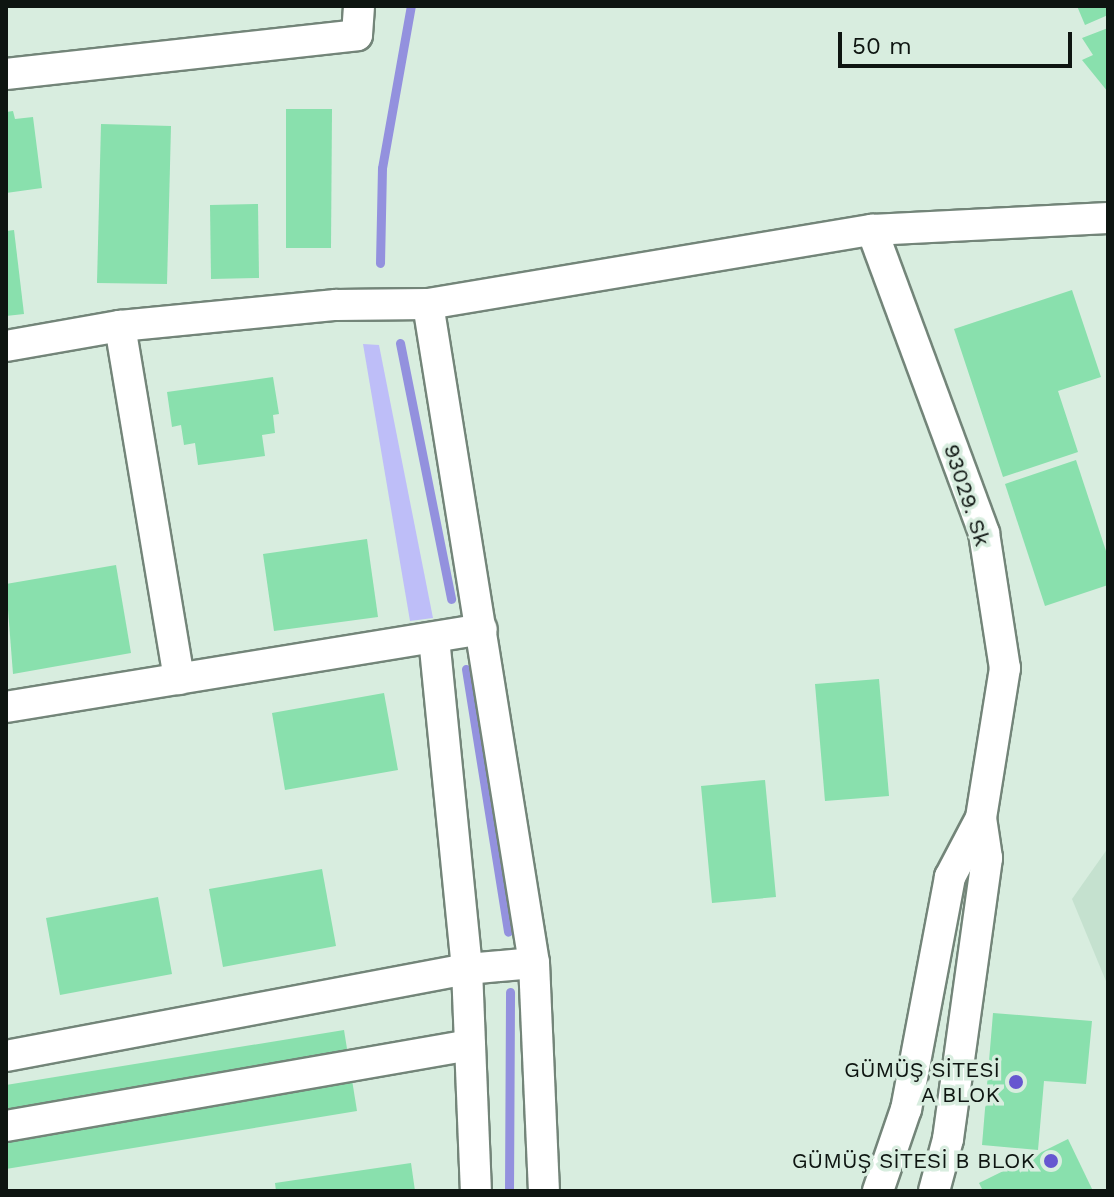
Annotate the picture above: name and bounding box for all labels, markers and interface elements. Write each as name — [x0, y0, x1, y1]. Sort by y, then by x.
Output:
scale bar — [842, 16, 1076, 66]
text: 50 m — [852, 32, 912, 60]
street label: 93029. Sk — [938, 441, 996, 549]
place label: GÜMÜŞ SİTESİ A BLOK — [844, 1056, 1000, 1108]
marker: GÜMÜŞ SİTESİ A BLOK — [1007, 1073, 1025, 1091]
place label: GÜMÜŞ SİTESİ B BLOK — [792, 1148, 1035, 1174]
marker: GÜMÜŞ SİTESİ B BLOK — [1042, 1152, 1060, 1170]

